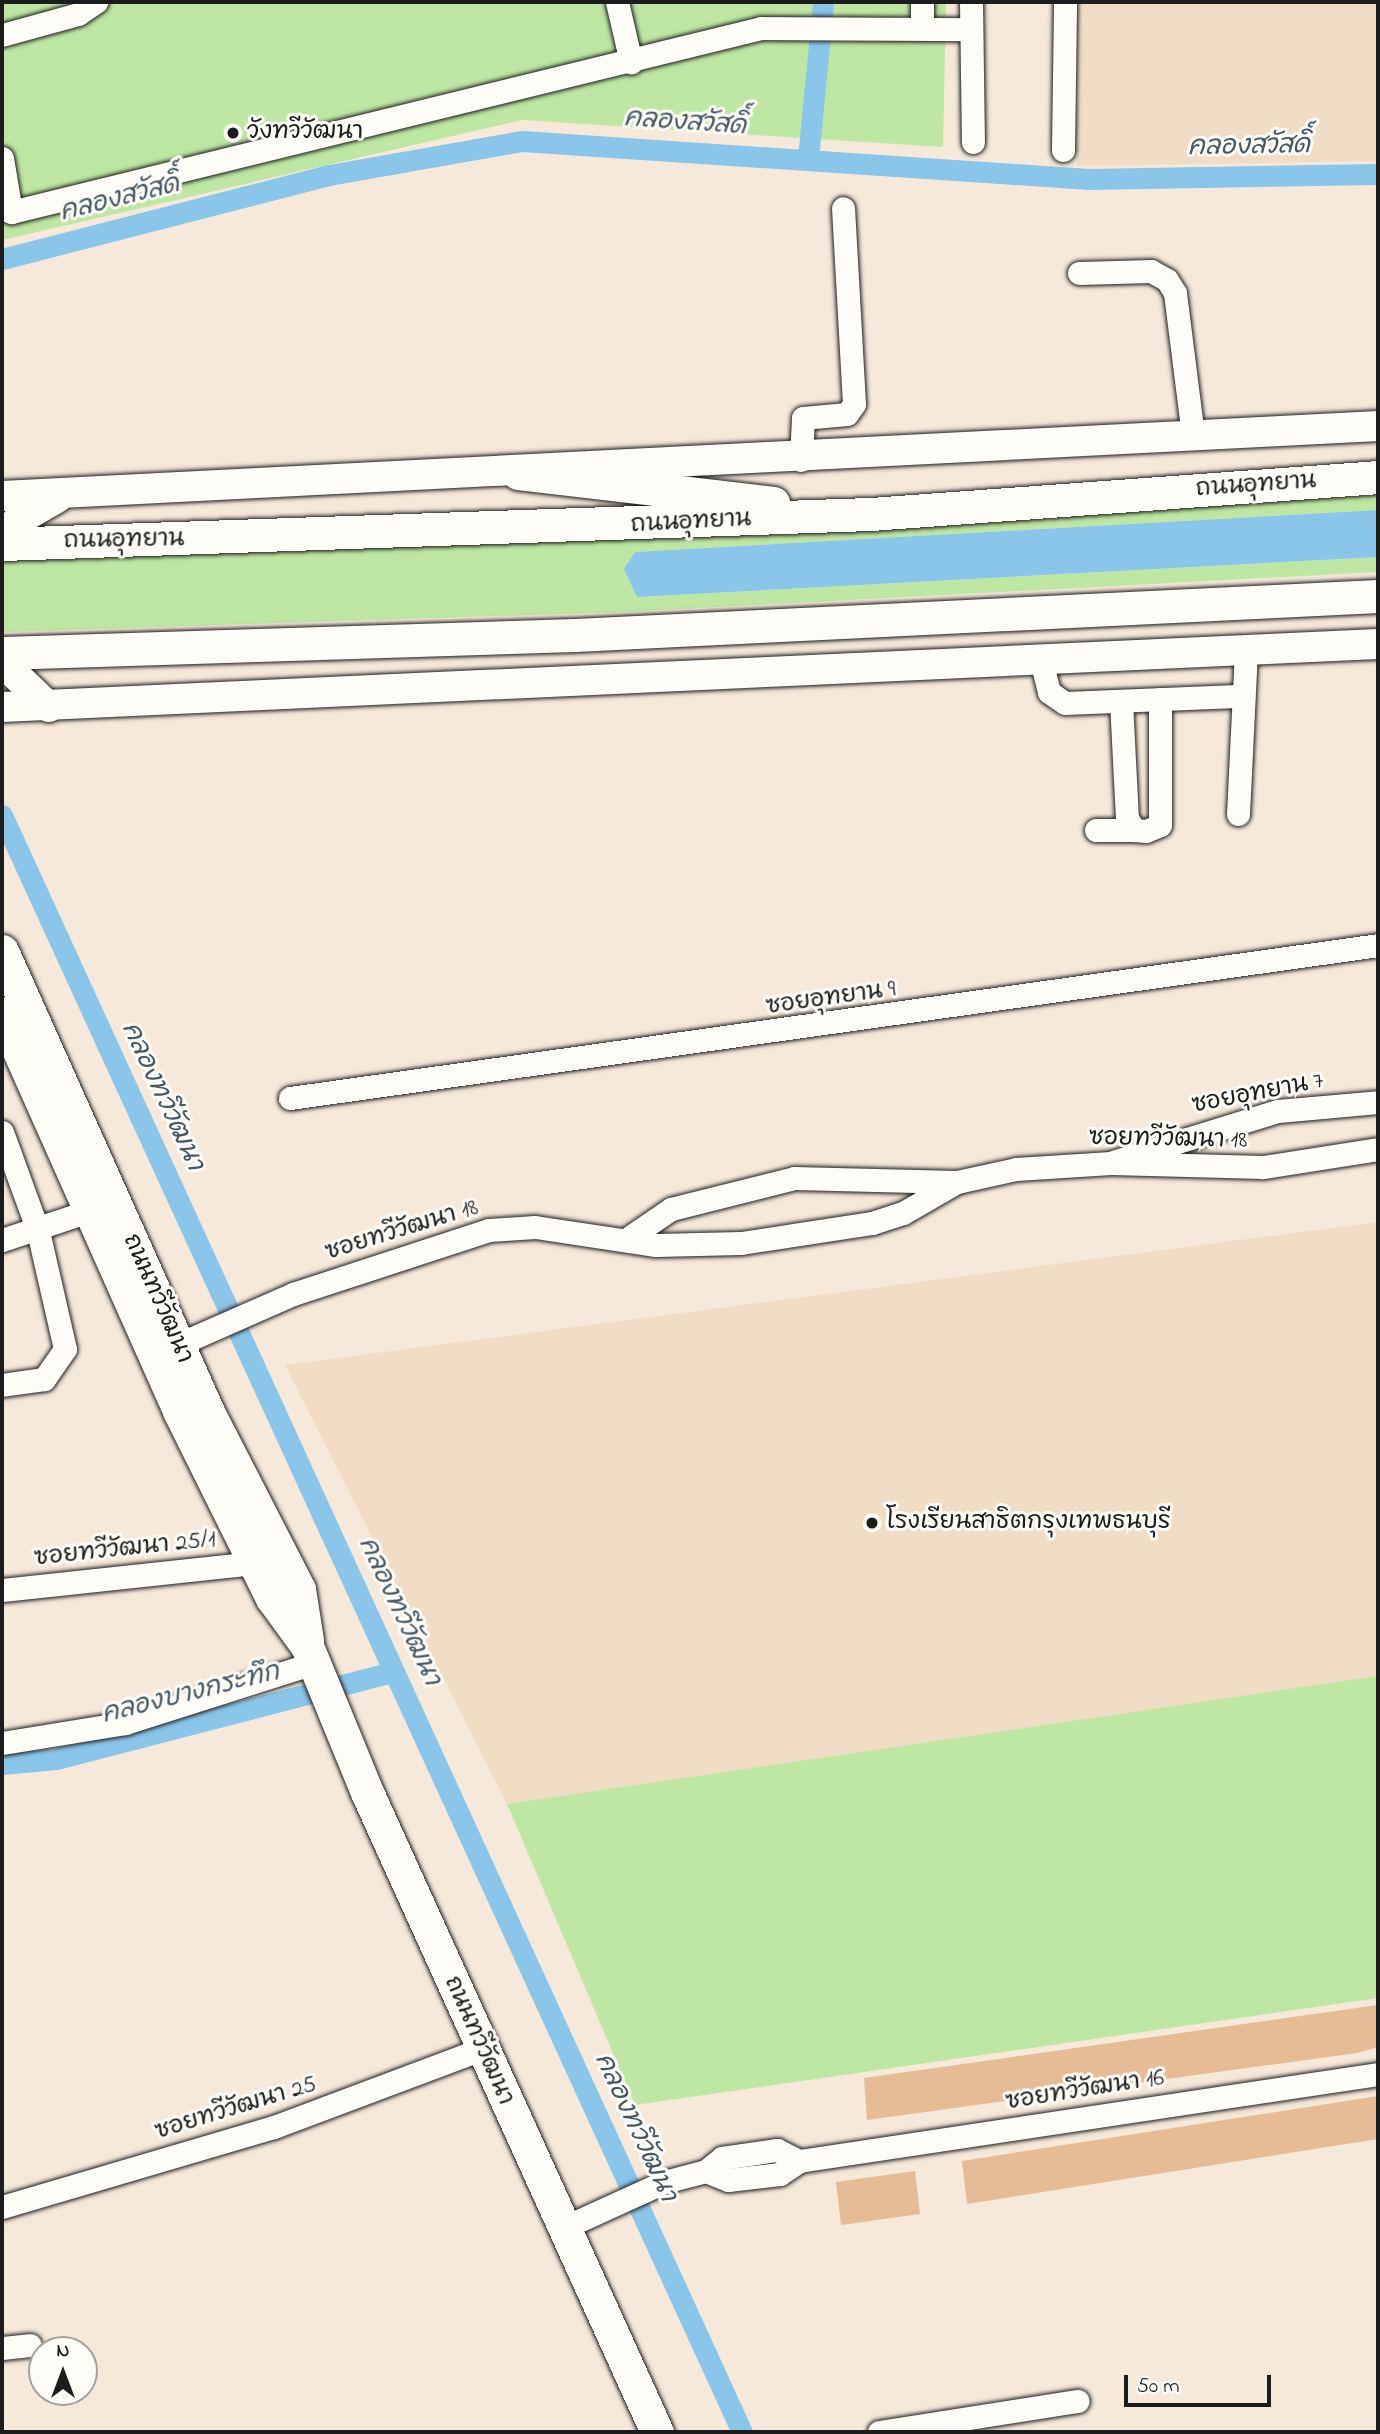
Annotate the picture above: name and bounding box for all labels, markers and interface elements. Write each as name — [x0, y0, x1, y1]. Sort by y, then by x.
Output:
water label: คลองสวัสดิ์ — [623, 104, 747, 144]
place label: วังทวีวัฒนา — [247, 119, 363, 147]
marker: วังทวีวัฒนา — [225, 125, 241, 141]
water label: คลองสวัสดิ์ — [1188, 131, 1310, 165]
water label: คลองสวัสดิ์ — [57, 170, 183, 230]
street label: ถนนอุทยาน — [1195, 467, 1317, 505]
street label: ถนนอุทยาน — [630, 505, 752, 541]
street label: ถนนอุทยาน — [63, 526, 185, 556]
street label: ซอยอุทยาน 9 — [764, 976, 898, 1022]
water label: คลองทวีวัฒนา — [113, 1018, 209, 1176]
street label: ซอยอุทยาน 7 — [1190, 1067, 1326, 1121]
street label: ซอยทวีวัฒนา 18 — [1089, 1124, 1247, 1156]
street label: ซอยทวีวัฒนา 18 — [322, 1194, 482, 1268]
street label: ถนนทวีวัฒนา — [116, 1230, 198, 1368]
place label: โรงเรียนสาธิตกรุงเทพธนบุรี — [886, 1509, 1170, 1537]
marker: โรงเรียนสาธิตกรุงเทพธนบุรี — [864, 1515, 880, 1531]
street label: ซอยทวีวัฒนา 25/1 — [33, 1526, 217, 1574]
water label: คลองทวีวัฒนา — [350, 1533, 446, 1691]
water label: คลองบางกระทึก — [99, 1658, 283, 1732]
street label: ถนนทวีวัฒนา — [437, 1972, 519, 2110]
water label: คลองทวีวัฒนา — [586, 2049, 682, 2207]
street label: ซอยทวีวัฒนา 16 — [1004, 2064, 1166, 2118]
street label: ซอยทวีวัฒนา 25 — [152, 2071, 320, 2147]
north arrow — [28, 2336, 98, 2406]
text: N — [57, 2338, 69, 2365]
scale bar — [1128, 2360, 1275, 2404]
text: 50 m — [1137, 2372, 1180, 2402]

